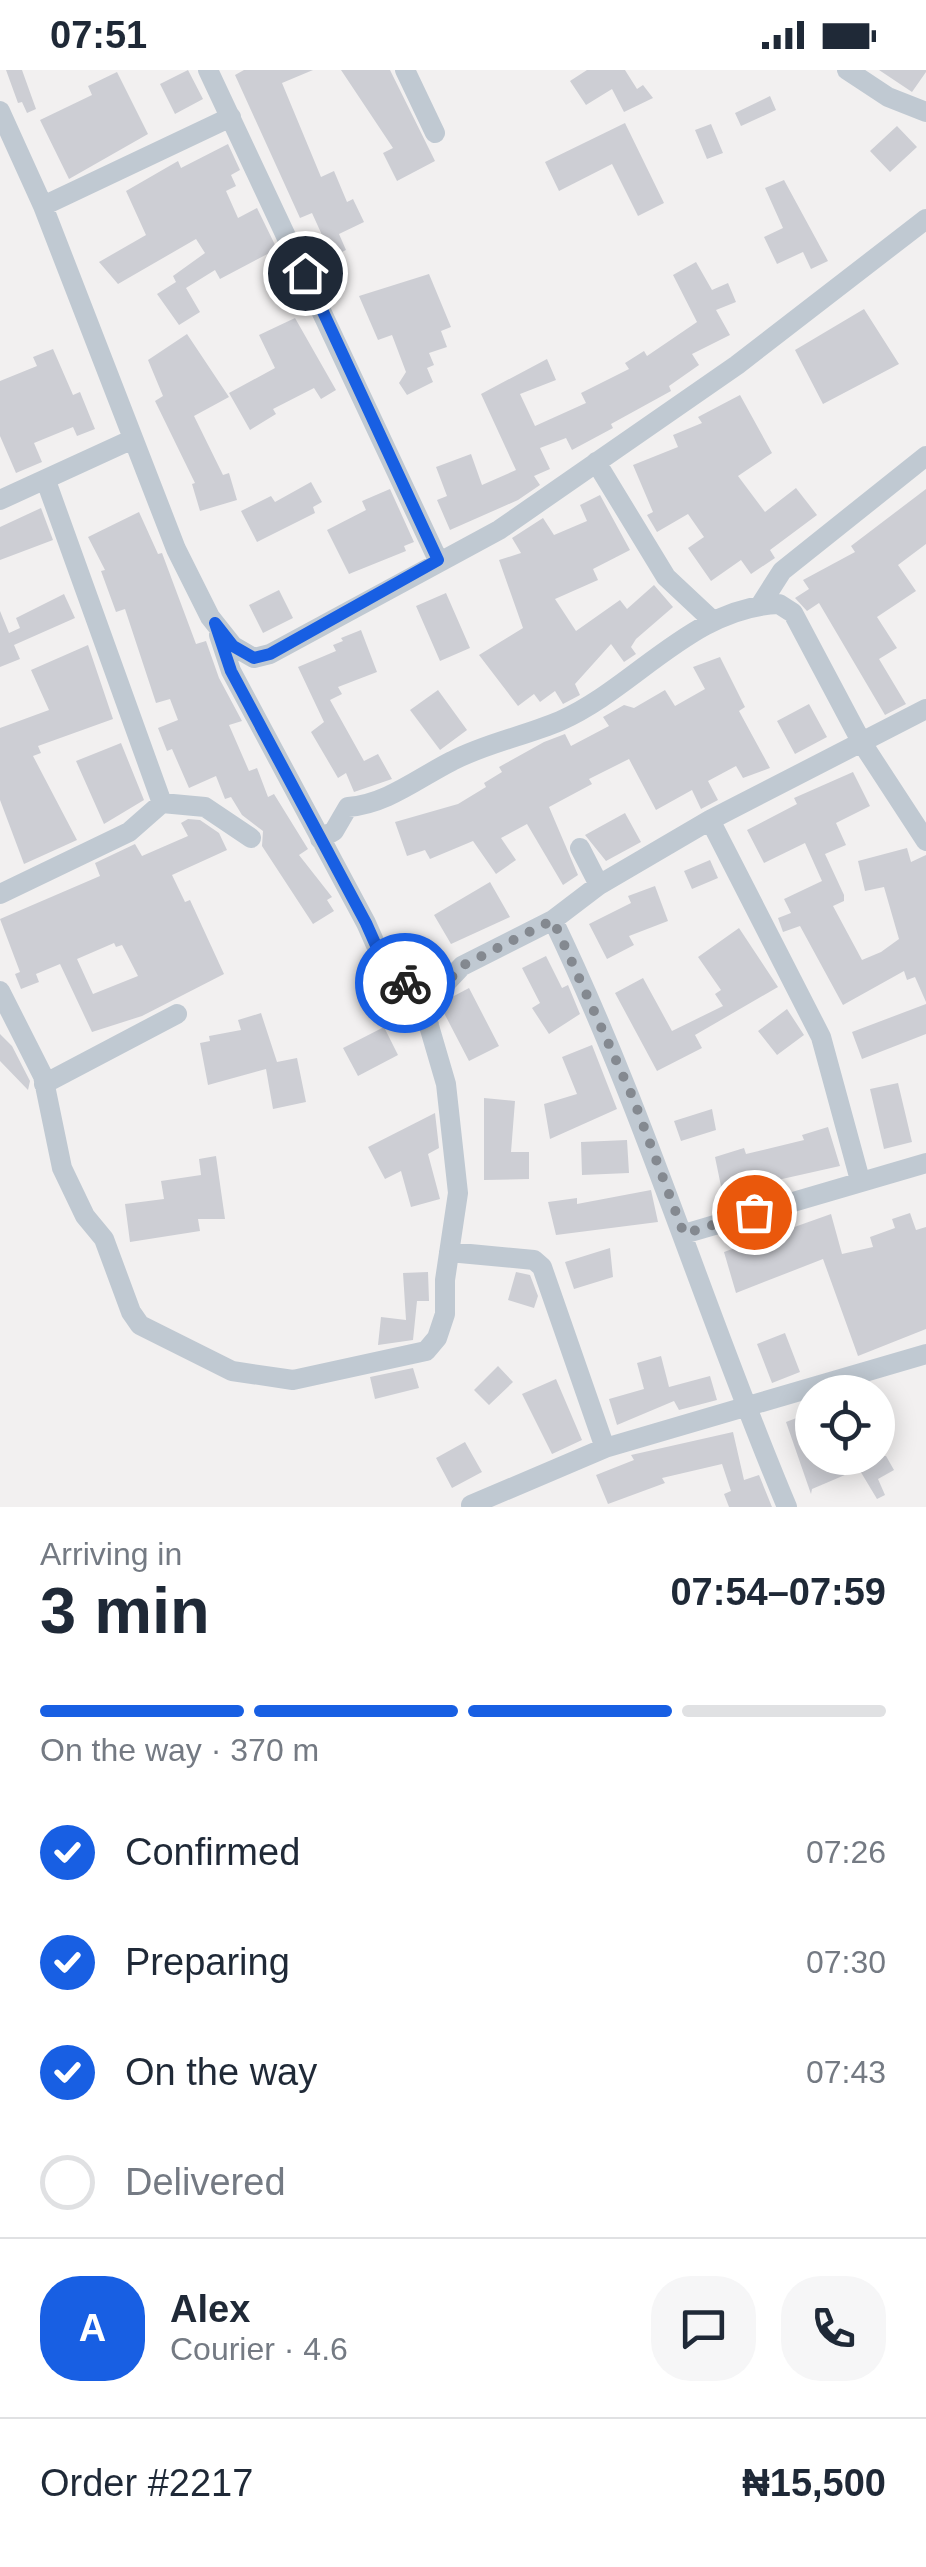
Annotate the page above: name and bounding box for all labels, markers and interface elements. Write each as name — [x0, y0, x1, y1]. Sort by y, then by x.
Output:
text: 07:51 — [50, 14, 147, 56]
pin — [263, 231, 348, 316]
icon: home — [278, 246, 333, 301]
courier — [355, 933, 455, 1033]
icon: bike — [378, 956, 433, 1011]
pin — [712, 1170, 797, 1255]
icon: bag — [727, 1185, 782, 1240]
map controls — [795, 1375, 895, 1475]
button: locate — [795, 1375, 895, 1475]
text: Arriving in — [40, 1536, 182, 1572]
text: 07:54–07:59 — [670, 1571, 886, 1613]
text: 3 min — [40, 1574, 210, 1647]
text: On the way · 370 m — [40, 1732, 319, 1768]
icon: check — [40, 1825, 95, 1880]
text: Confirmed — [125, 1831, 300, 1873]
text: 07:26 — [806, 1834, 886, 1870]
icon: check — [40, 1935, 95, 1990]
text: Preparing — [125, 1941, 290, 1983]
text: 07:30 — [806, 1944, 886, 1980]
icon: check — [40, 2045, 95, 2100]
text: On the way — [125, 2051, 317, 2093]
text: 07:43 — [806, 2054, 886, 2090]
text: Delivered — [125, 2161, 286, 2203]
button: chat — [651, 2276, 756, 2381]
button: phone — [781, 2276, 886, 2381]
text: Alex — [170, 2288, 250, 2330]
text: A — [79, 2307, 106, 2349]
text: Courier · 4.6 — [170, 2331, 348, 2367]
text: Order #2217 — [40, 2462, 253, 2504]
text: ₦15,500 — [742, 2462, 886, 2504]

